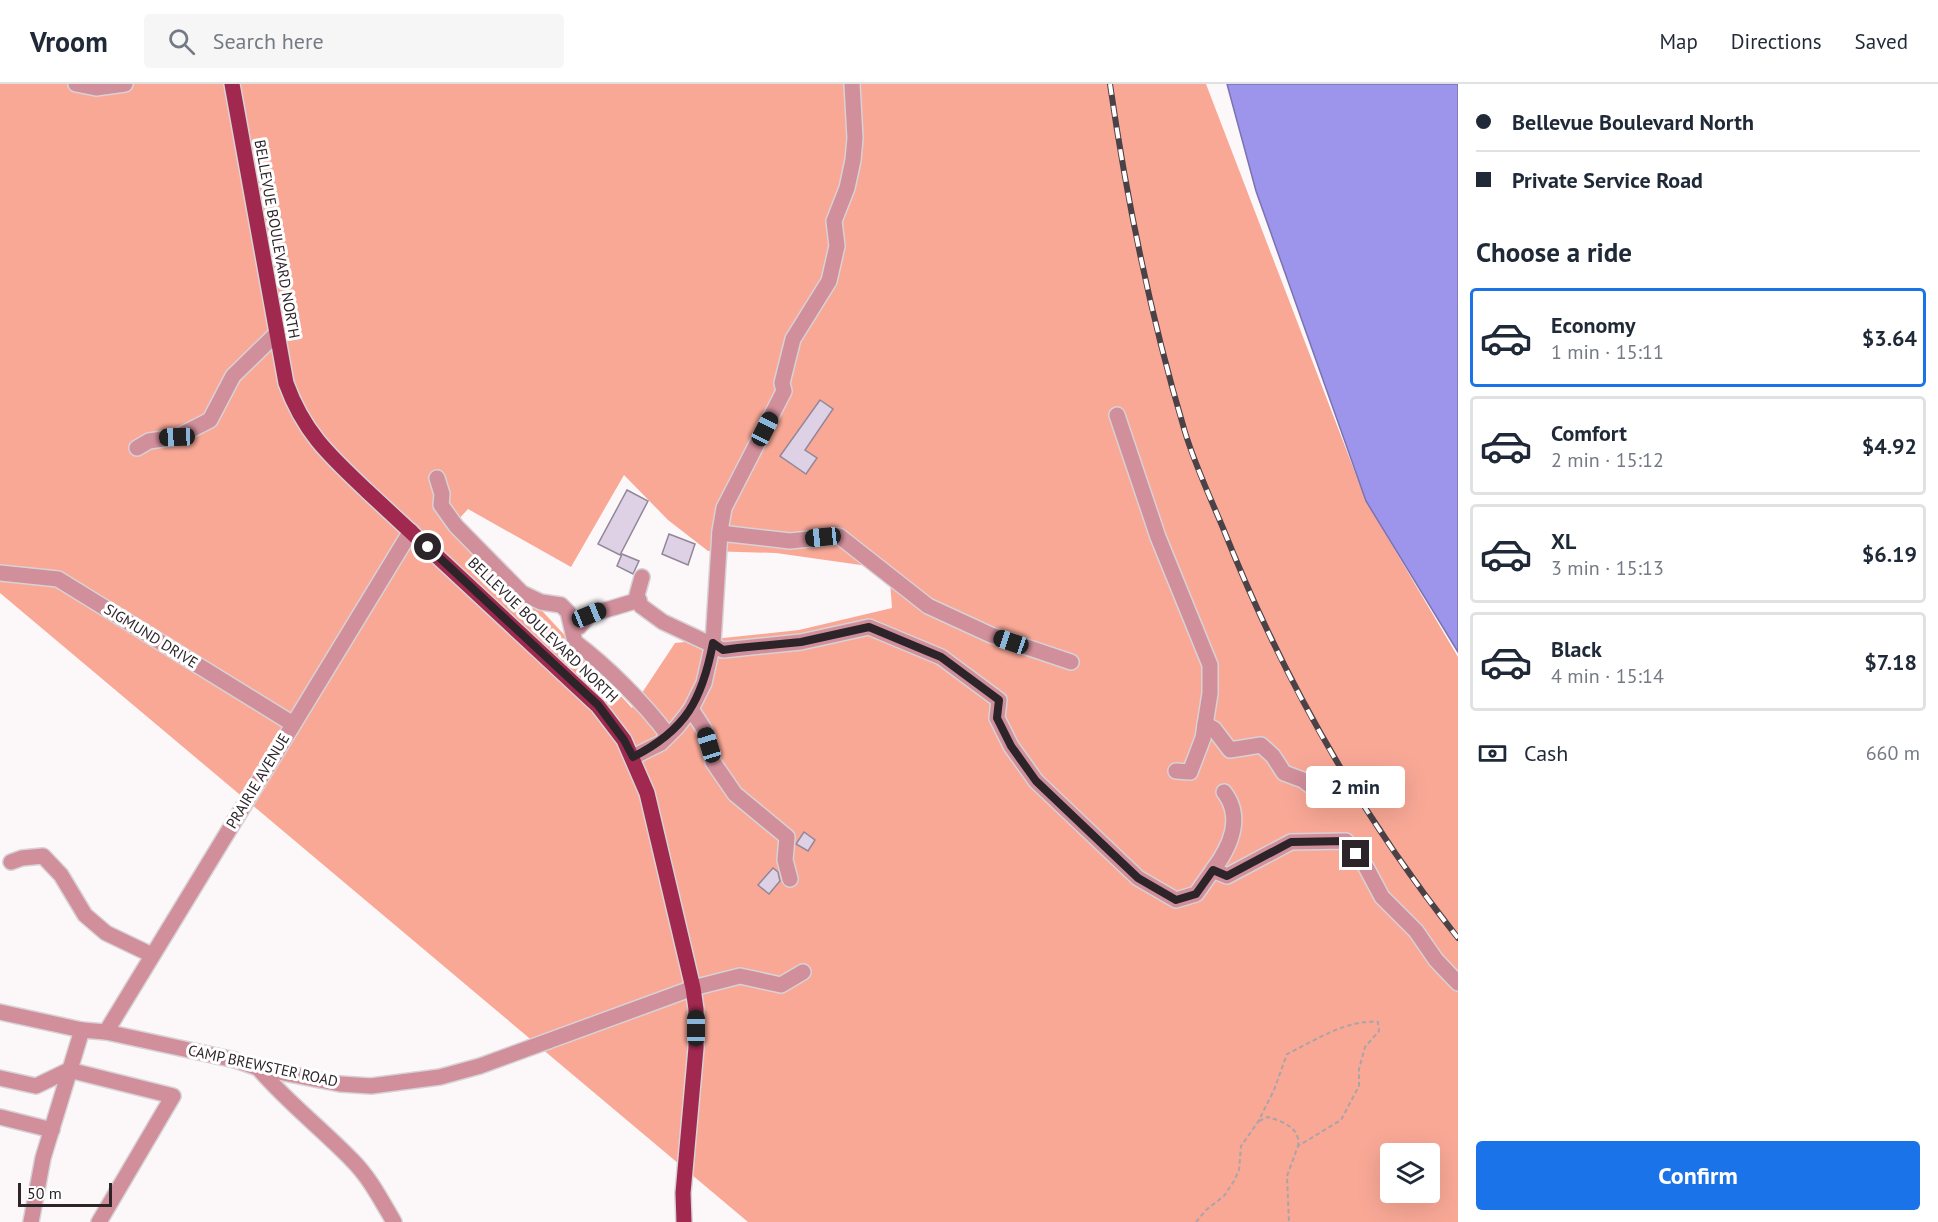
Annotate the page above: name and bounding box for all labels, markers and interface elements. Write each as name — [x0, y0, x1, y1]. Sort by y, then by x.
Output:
search box — [144, 14, 564, 68]
text: Vroom — [30, 23, 108, 60]
icon: search — [165, 25, 198, 58]
text: Search here — [213, 27, 324, 55]
text: Map — [1659, 28, 1698, 55]
text: Directions — [1731, 28, 1822, 55]
text: Saved — [1855, 28, 1908, 55]
text: Bellevue Boulevard North — [1512, 108, 1754, 136]
street label: BELLEVUE BOULEVARD NORTH — [251, 138, 304, 340]
text: Private Service Road — [1512, 166, 1703, 194]
text: Choose a ride — [1476, 235, 1632, 269]
icon: car — [1479, 311, 1533, 365]
text: Economy — [1551, 311, 1635, 339]
text: $3.64 — [1862, 324, 1917, 352]
text: 1 min · 15:11 — [1551, 339, 1664, 365]
car — [749, 409, 781, 449]
icon: car — [1479, 419, 1533, 473]
text: Comfort — [1551, 419, 1627, 447]
car — [159, 427, 195, 447]
text: $4.92 — [1862, 432, 1917, 460]
text: 2 min · 15:12 — [1551, 447, 1664, 473]
car — [804, 526, 842, 548]
icon: car — [1479, 527, 1533, 581]
text: XL — [1551, 527, 1576, 555]
route start — [414, 533, 441, 560]
text: $6.19 — [1862, 540, 1917, 568]
street label: BELLEVUE BOULEVARD NORTH — [464, 553, 622, 706]
text: 3 min · 15:13 — [1551, 555, 1664, 581]
street label: SIGMUND DRIVE — [101, 599, 202, 672]
car — [569, 600, 609, 630]
car — [991, 628, 1031, 656]
icon: car — [1479, 635, 1533, 689]
text: Black — [1551, 635, 1602, 663]
text: $7.18 — [1864, 648, 1917, 676]
text: 4 min · 15:14 — [1551, 663, 1664, 689]
car — [695, 725, 723, 765]
street label: PRAIRIE AVENUE — [222, 730, 293, 832]
icon: cash — [1476, 737, 1509, 770]
text: Cash — [1524, 739, 1568, 767]
text: 660 m — [1866, 740, 1920, 766]
callout: 2 min — [1306, 767, 1406, 809]
text: 2 min — [1331, 774, 1380, 800]
route end — [1342, 840, 1369, 867]
car — [687, 1010, 705, 1046]
street label: CAMP BREWSTER ROAD — [186, 1040, 340, 1091]
button: Confirm — [1476, 1141, 1920, 1210]
map controls — [1380, 1143, 1440, 1203]
button: layers — [1380, 1143, 1440, 1203]
scale bar — [18, 1180, 112, 1208]
text: 50 m — [27, 1183, 62, 1203]

